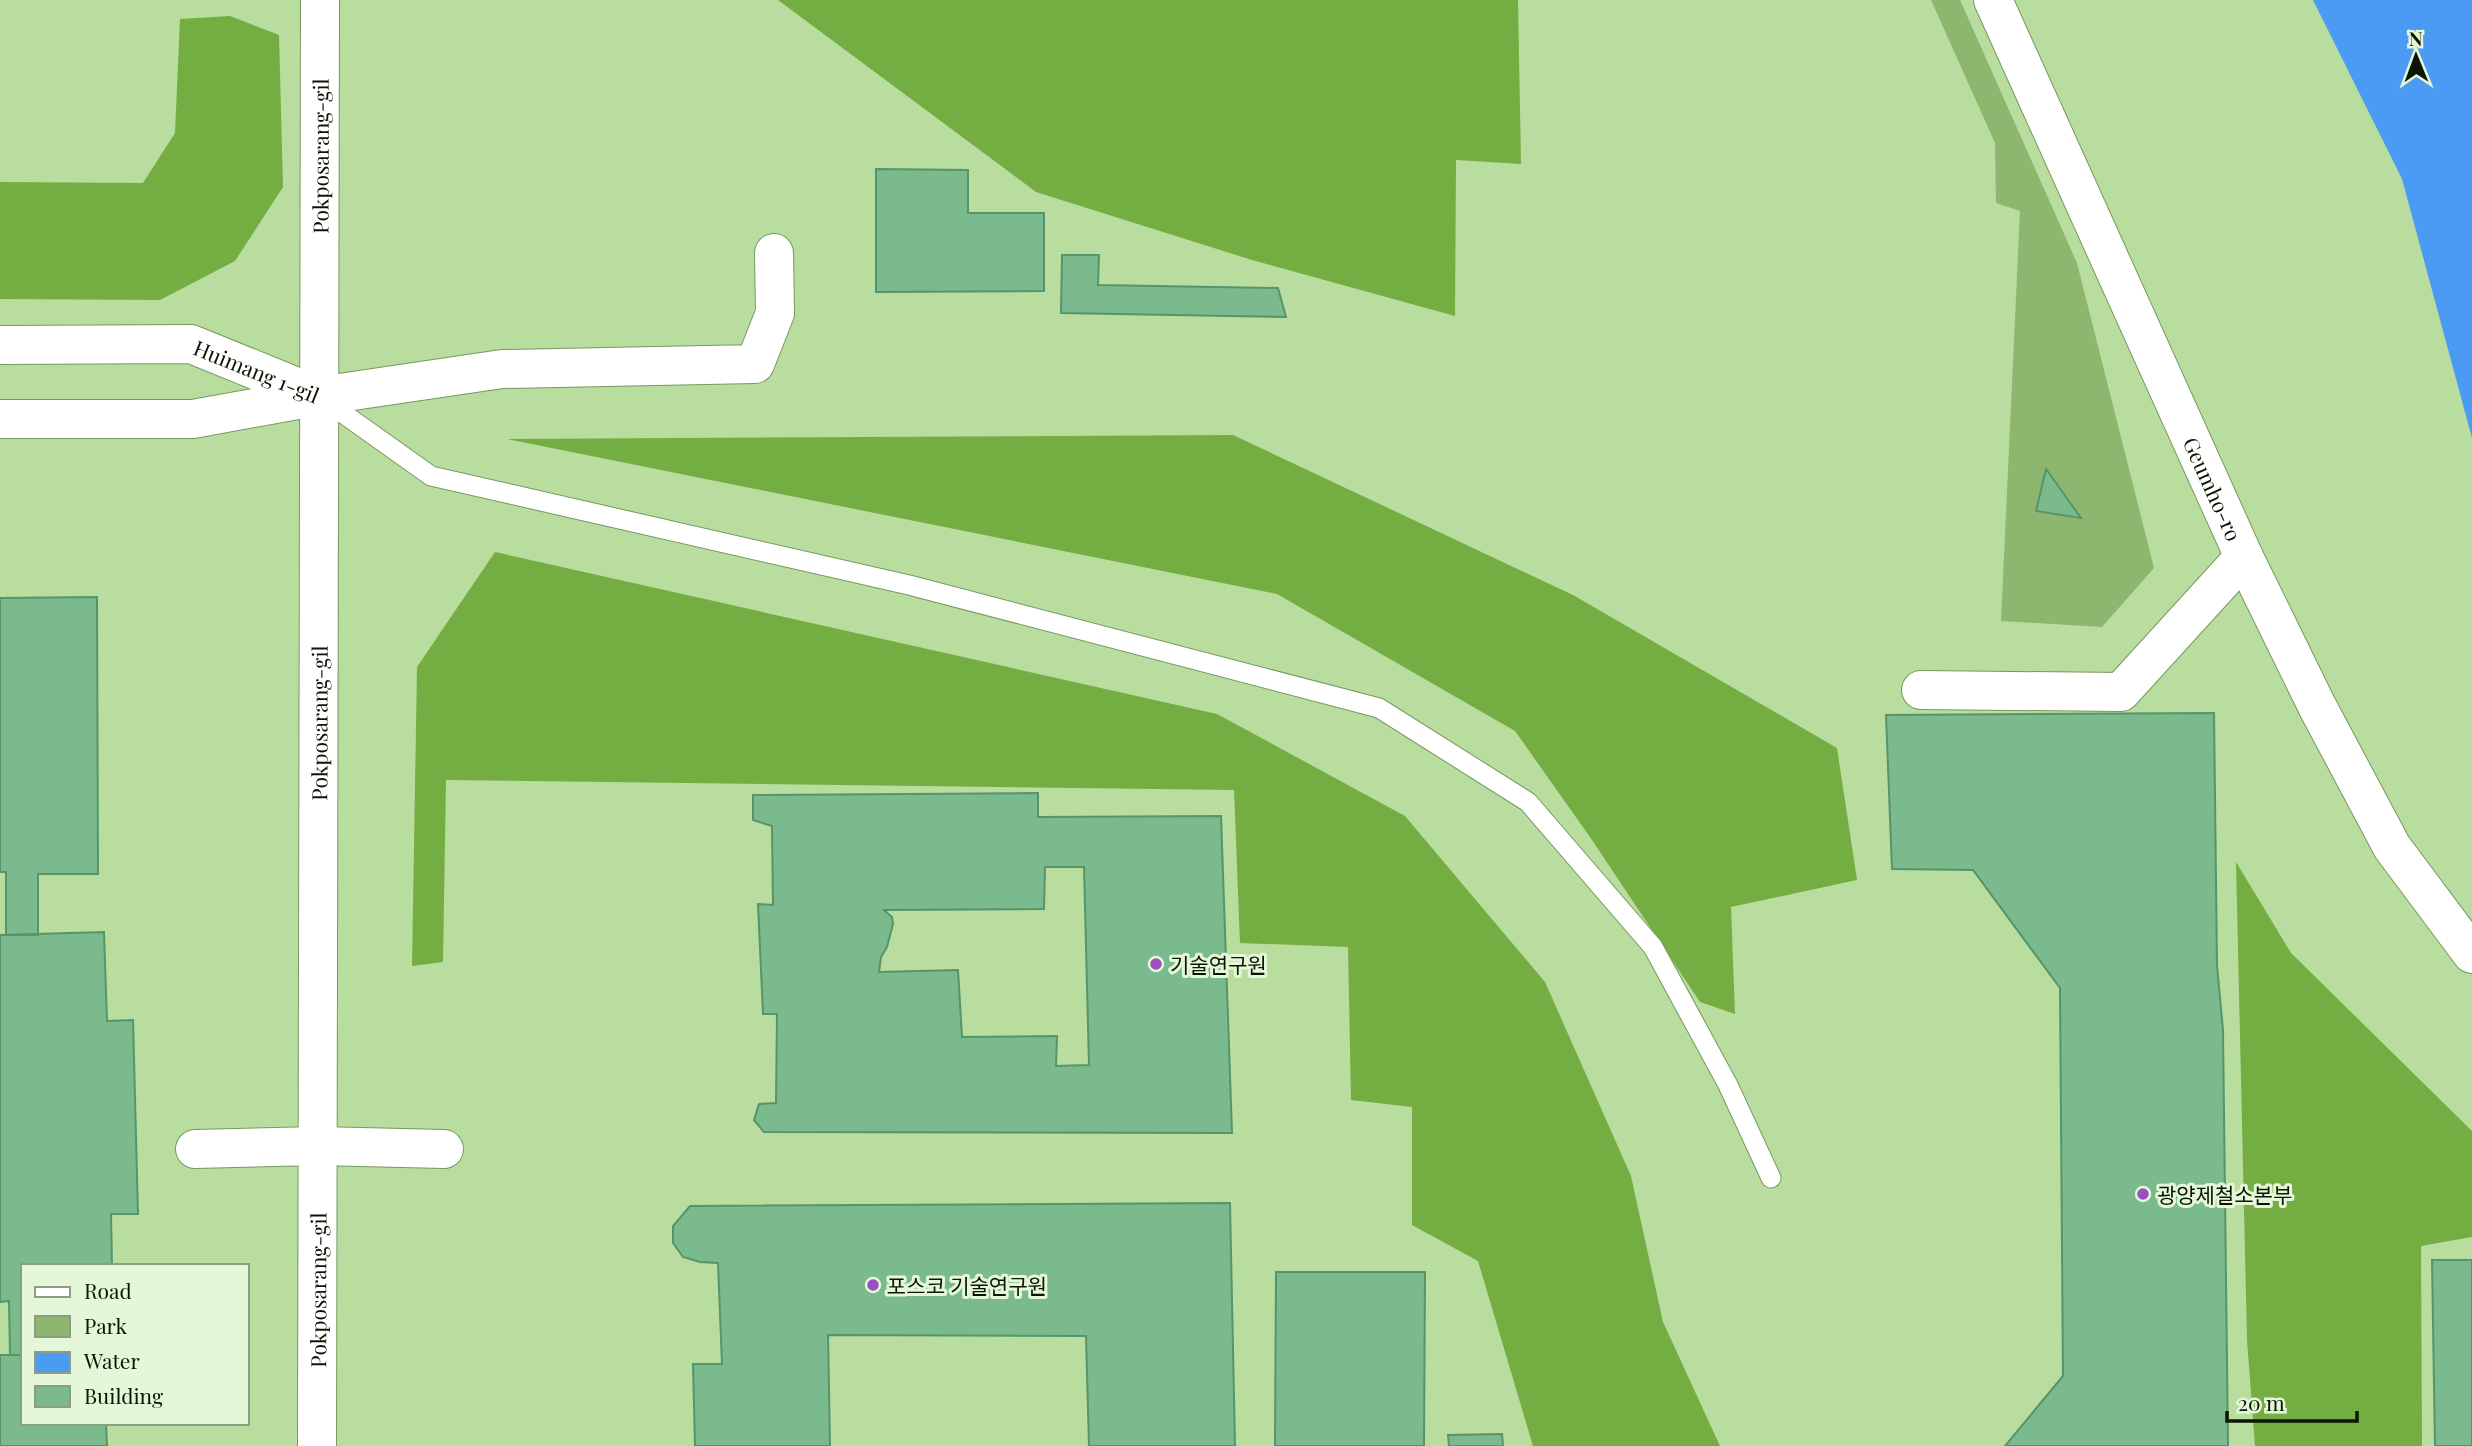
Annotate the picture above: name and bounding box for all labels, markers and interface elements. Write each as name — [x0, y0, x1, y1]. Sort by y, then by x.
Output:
north arrow — [2381, 21, 2451, 91]
text: N — [2409, 25, 2423, 51]
street label: Pokposarang-gil — [306, 78, 334, 234]
street label: Huimang 1-gil — [190, 333, 324, 409]
street label: Geumho-ro — [2178, 432, 2249, 545]
street label: Pokposarang-gil — [304, 645, 333, 801]
place label: 기술연구원 — [1170, 950, 1267, 978]
marker: 기술연구원 — [1148, 956, 1164, 972]
place label: 광양제철소본부 — [2157, 1180, 2292, 1208]
marker: 광양제철소본부 — [2135, 1186, 2151, 1202]
street label: Pokposarang-gil — [303, 1212, 331, 1368]
legend — [21, 1264, 248, 1425]
place label: 포스코 기술연구원 — [887, 1271, 1047, 1299]
text: Road — [84, 1276, 132, 1304]
marker: 포스코 기술연구원 — [865, 1277, 881, 1293]
text: Park — [84, 1311, 128, 1339]
text: Water — [83, 1346, 140, 1374]
scale bar — [2227, 1380, 2356, 1424]
text: Building — [84, 1381, 163, 1409]
text: 20 m — [2238, 1388, 2285, 1416]

